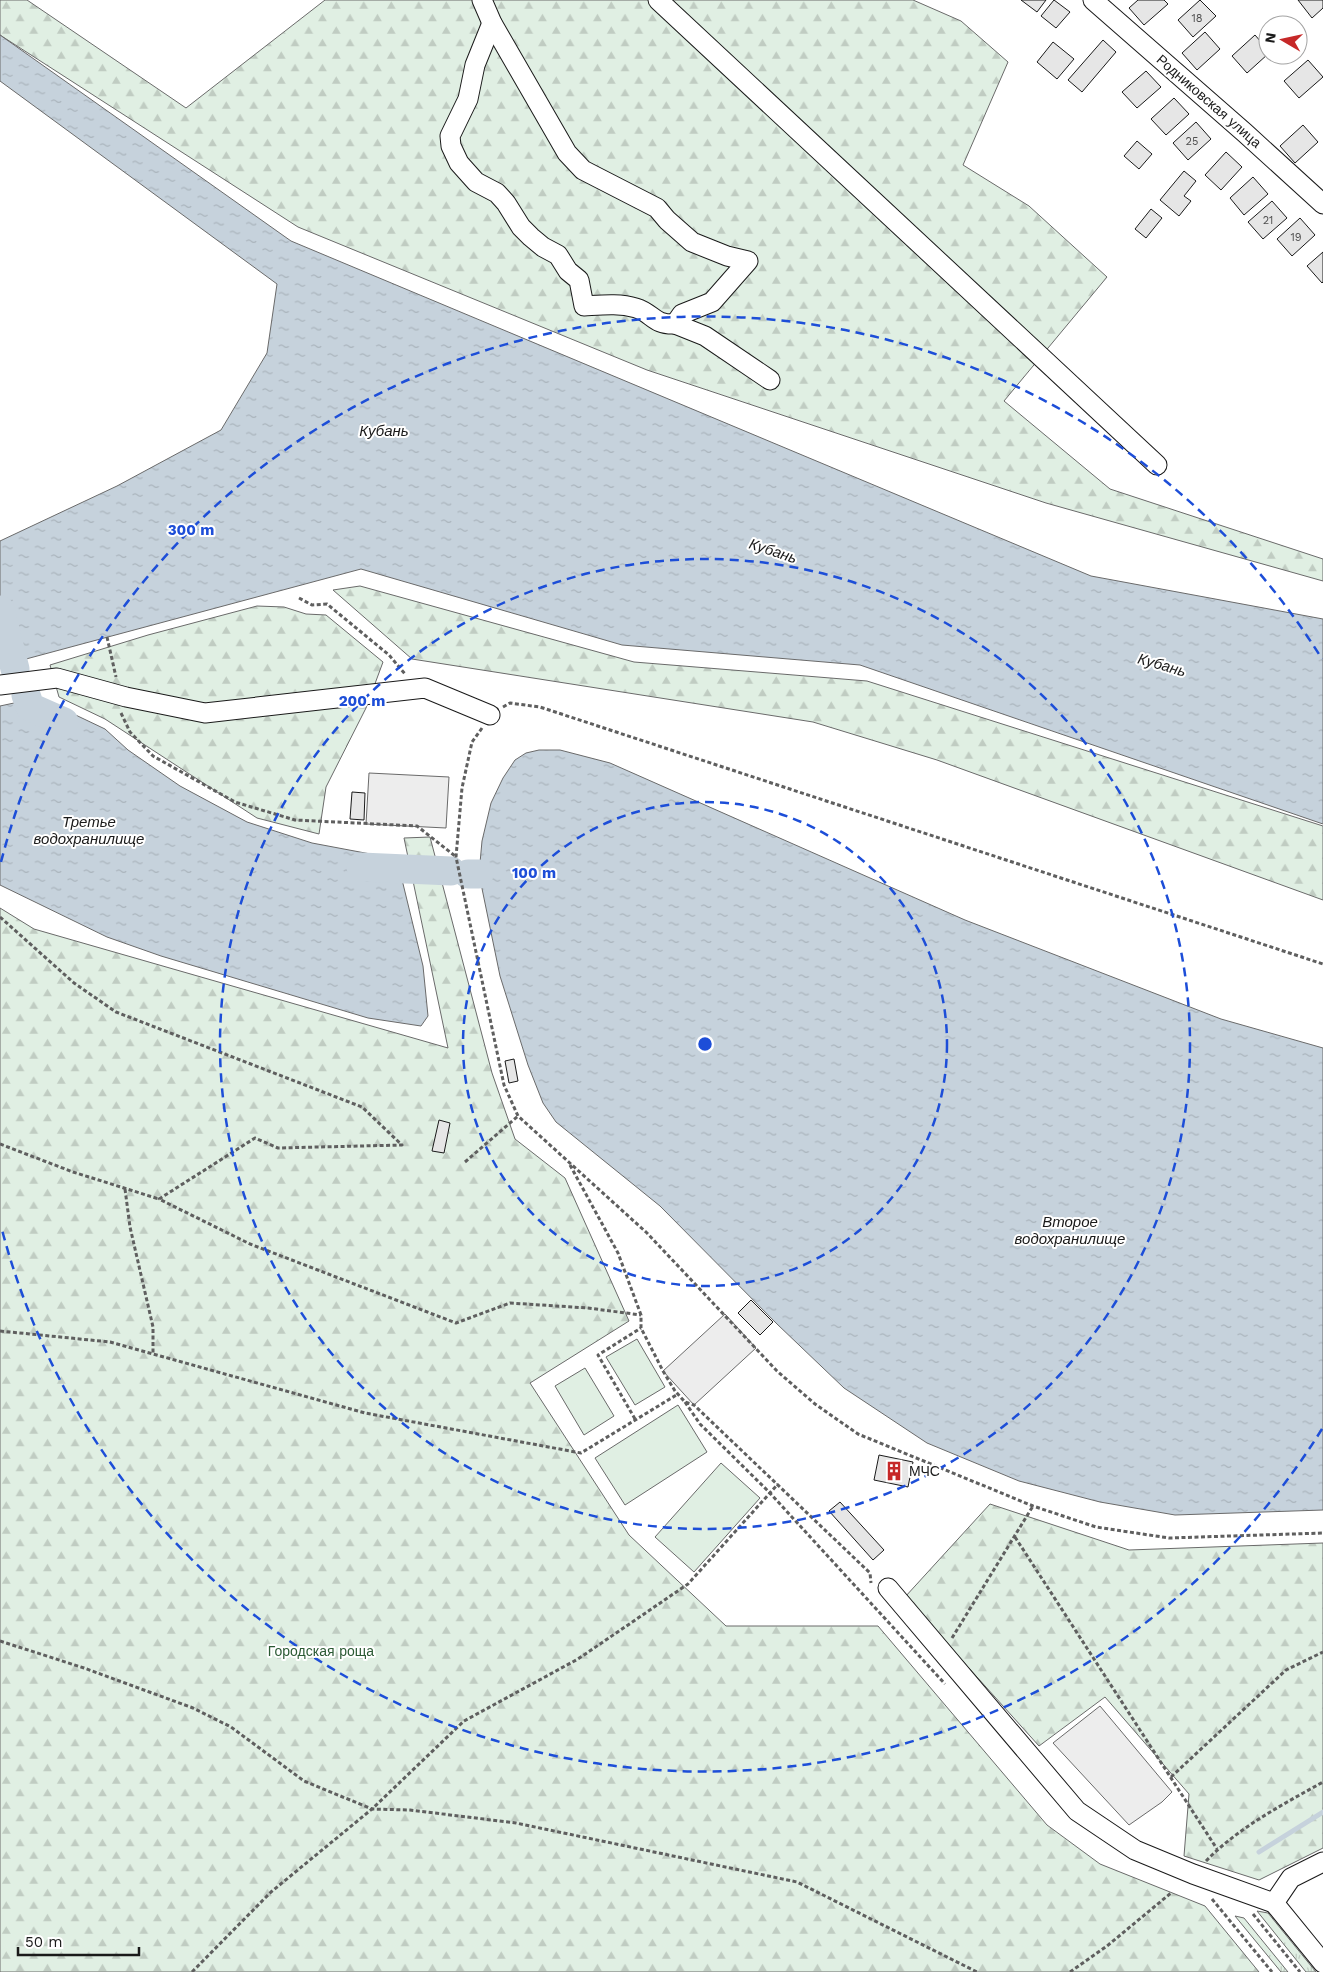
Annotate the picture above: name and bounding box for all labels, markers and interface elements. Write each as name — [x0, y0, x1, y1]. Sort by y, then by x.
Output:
house number: 18 — [1191, 12, 1203, 25]
north arrow — [1258, 15, 1308, 65]
text: N — [1261, 32, 1279, 44]
street label: Родниковская улица — [1153, 51, 1265, 151]
house number: 25 — [1186, 135, 1198, 148]
house number: 21 — [1263, 214, 1273, 227]
house number: 19 — [1290, 231, 1302, 244]
water label: Кубань — [359, 422, 409, 440]
text: 300 m — [168, 521, 214, 539]
water label: Кубань — [747, 535, 799, 567]
water label: Кубань — [1136, 650, 1188, 680]
text: 200 m — [339, 692, 385, 710]
water label: Третье водохранилище — [34, 813, 144, 848]
text: 100 m — [512, 864, 556, 882]
centre of rings — [696, 1035, 714, 1053]
water label: Второе водохранилище — [1015, 1213, 1125, 1248]
building icon: МЧС — [883, 1460, 905, 1482]
place label: МЧС — [909, 1463, 940, 1479]
park label: Городская роща — [268, 1643, 374, 1659]
scale bar — [18, 1924, 139, 1956]
text: 50 m — [25, 1933, 62, 1951]

